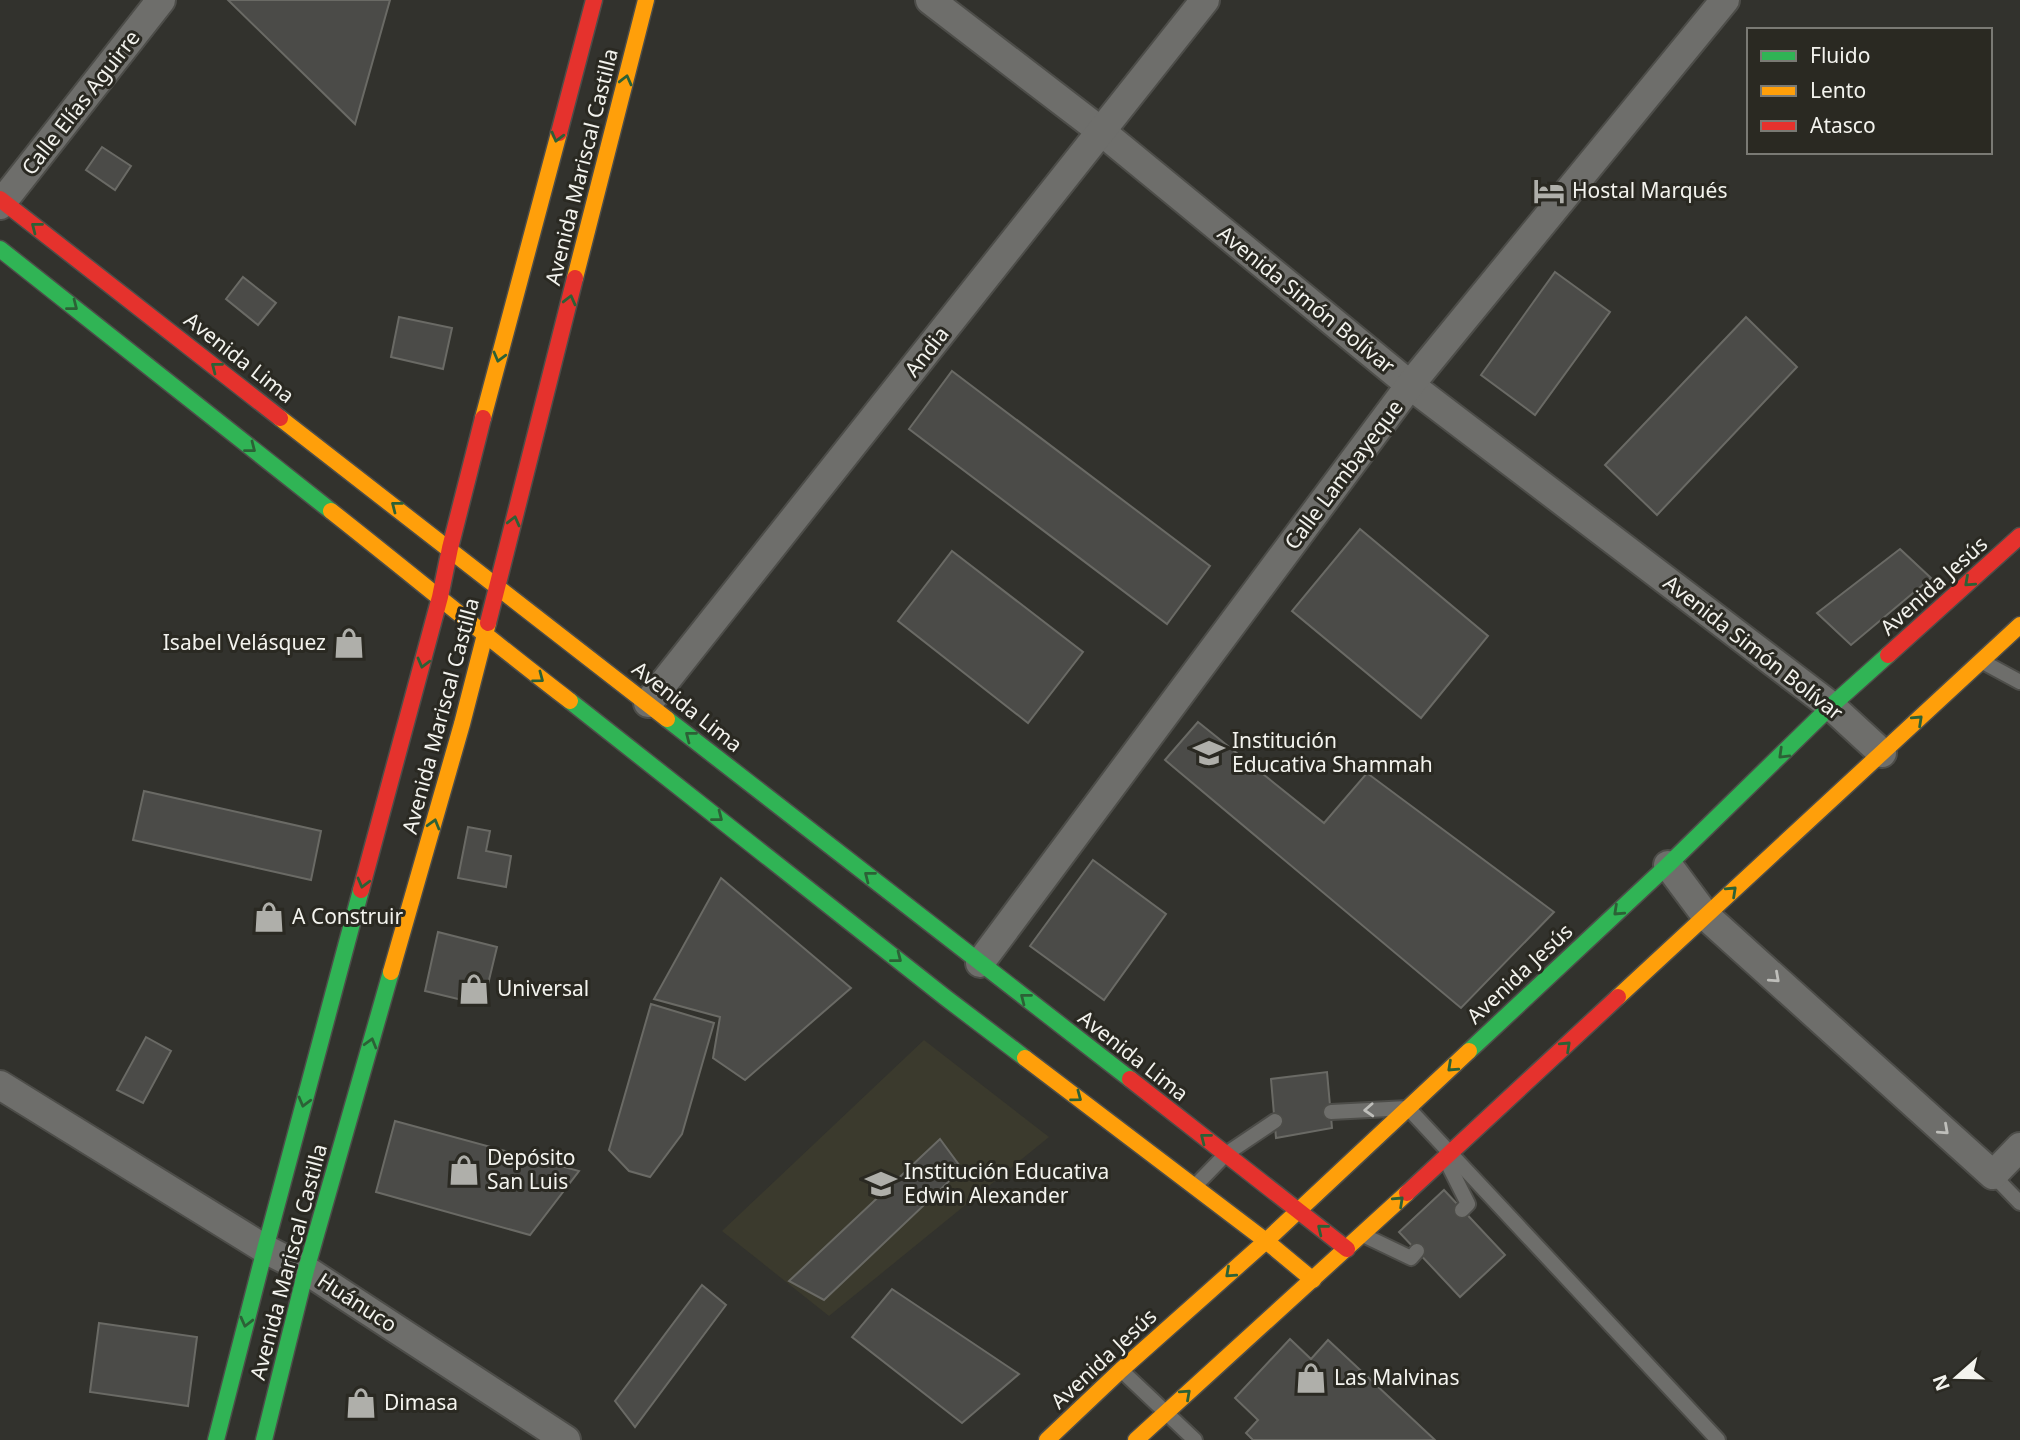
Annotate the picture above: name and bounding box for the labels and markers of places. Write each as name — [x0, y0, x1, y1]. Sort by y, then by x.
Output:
hotel icon: Hostal Marqués — [1532, 174, 1566, 208]
place label: Hostal Marqués — [1572, 176, 1727, 204]
shop icon: Isabel Velásquez — [332, 626, 366, 660]
place label: Isabel Velásquez — [163, 628, 326, 656]
place label: Institución Educativa Shammah — [1232, 726, 1433, 778]
school or university icon: Institución Educativa Shammah — [1192, 736, 1226, 770]
shop icon: A Construir — [252, 900, 286, 934]
place label: A Construir — [292, 902, 404, 930]
shop icon: Universal — [457, 972, 491, 1006]
place label: Universal — [497, 974, 589, 1002]
place label: Depósito San Luis — [487, 1143, 576, 1195]
shop icon: Depósito San Luis — [447, 1153, 481, 1187]
place label: Institución Educativa Edwin Alexander — [904, 1157, 1109, 1209]
school or university icon: Institución Educativa Edwin Alexander — [864, 1167, 898, 1201]
shop icon: Las Malvinas — [1294, 1361, 1328, 1395]
place label: Las Malvinas — [1334, 1363, 1459, 1391]
shop icon: Dimasa — [344, 1386, 378, 1420]
place label: Dimasa — [384, 1388, 458, 1416]

